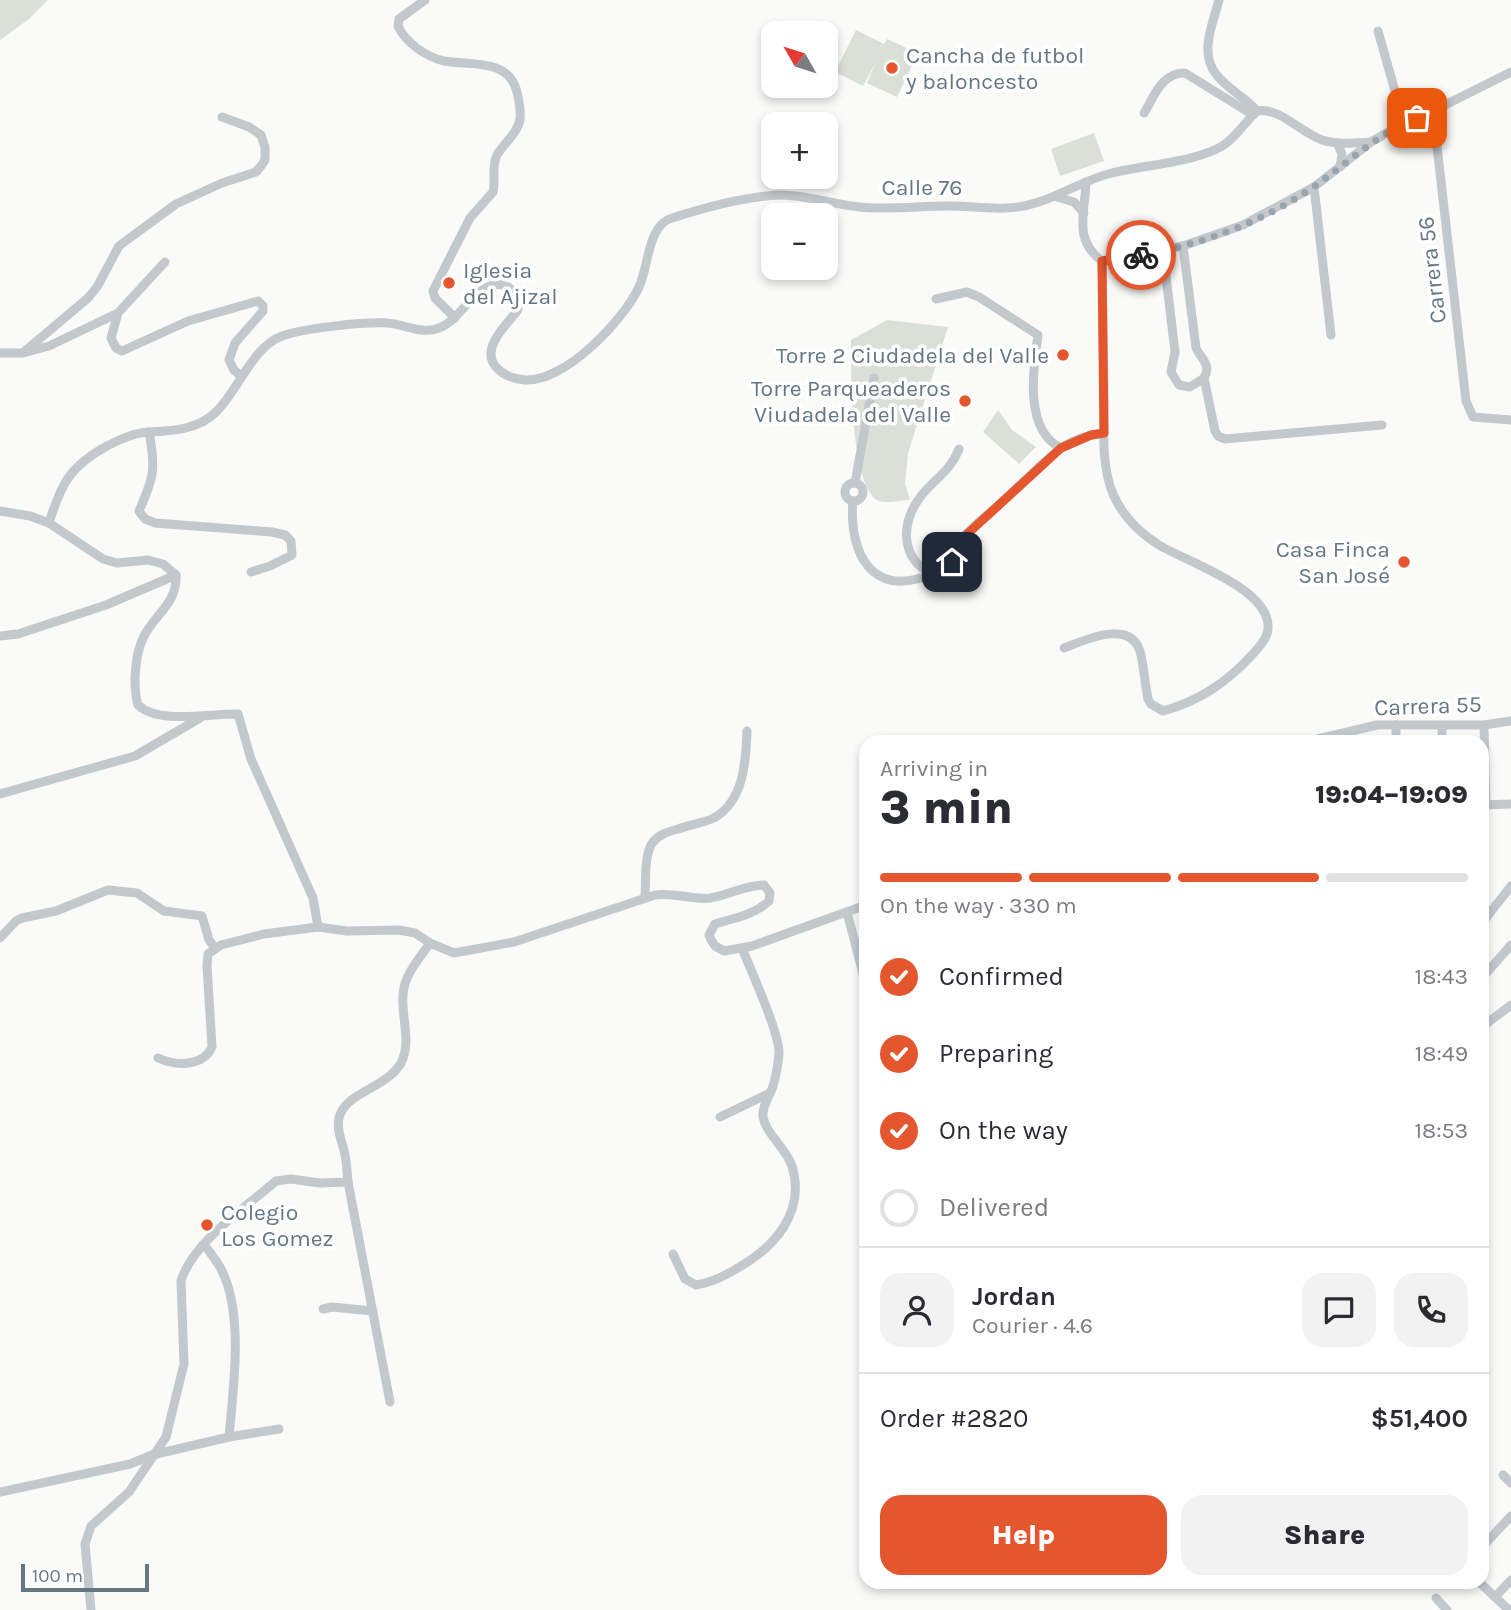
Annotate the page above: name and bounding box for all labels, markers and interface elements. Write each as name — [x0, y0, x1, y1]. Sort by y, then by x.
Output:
north arrow — [761, 21, 838, 98]
map controls — [761, 21, 838, 280]
place label: Cancha de futbol y baloncesto — [905, 42, 1085, 95]
marker: Cancha de futbol y baloncesto — [884, 60, 900, 76]
pin — [1387, 88, 1447, 148]
icon: bag — [1398, 99, 1436, 137]
button: + — [761, 112, 838, 189]
street label: Calle 76 — [882, 174, 962, 201]
button: − — [761, 203, 838, 280]
street label: Carrera 56 — [1412, 215, 1452, 325]
courier — [1106, 220, 1176, 290]
icon: bike — [1122, 236, 1160, 274]
place label: Iglesia del Ajizal — [463, 257, 558, 310]
marker: Iglesia del Ajizal — [441, 275, 457, 291]
place label: Torre 2 Ciudadela del Valle — [776, 342, 1049, 369]
marker: Torre 2 Ciudadela del Valle — [1055, 347, 1071, 363]
place label: Torre Parqueaderos Viudadela del Valle — [751, 375, 951, 428]
marker: Torre Parqueaderos Viudadela del Valle — [957, 393, 973, 409]
pin — [922, 532, 982, 592]
place label: Casa Finca San José — [1276, 536, 1390, 589]
icon: home — [933, 543, 971, 581]
marker: Casa Finca San José — [1396, 554, 1412, 570]
street label: Carrera 55 — [1374, 691, 1482, 721]
text: Arriving in — [880, 755, 988, 782]
text: 19:04–19:09 — [1315, 779, 1468, 810]
text: 3 min — [880, 781, 1013, 835]
text: On the way · 330 m — [880, 892, 1077, 919]
icon: check — [880, 958, 918, 996]
text: Confirmed — [939, 961, 1064, 992]
text: 18:43 — [1415, 963, 1468, 990]
icon: check — [880, 1035, 918, 1073]
text: Preparing — [939, 1038, 1053, 1069]
text: 18:49 — [1415, 1040, 1468, 1067]
icon: check — [880, 1112, 918, 1150]
text: On the way — [939, 1115, 1068, 1146]
text: 18:53 — [1414, 1117, 1468, 1144]
text: Delivered — [939, 1192, 1049, 1223]
place label: Colegio Los Gomez — [221, 1199, 334, 1252]
marker: Colegio Los Gomez — [199, 1217, 215, 1233]
button: person — [880, 1273, 954, 1347]
button: chat — [1302, 1273, 1376, 1347]
button: phone — [1394, 1273, 1468, 1347]
text: Jordan — [972, 1281, 1056, 1312]
text: Courier · 4.6 — [972, 1312, 1093, 1339]
text: Order #2820 — [880, 1403, 1028, 1434]
text: $51,400 — [1371, 1403, 1468, 1434]
button: Help — [880, 1495, 1167, 1575]
button: Share — [1181, 1495, 1468, 1575]
scale bar — [21, 1561, 149, 1593]
text: 100 m — [32, 1565, 83, 1587]

